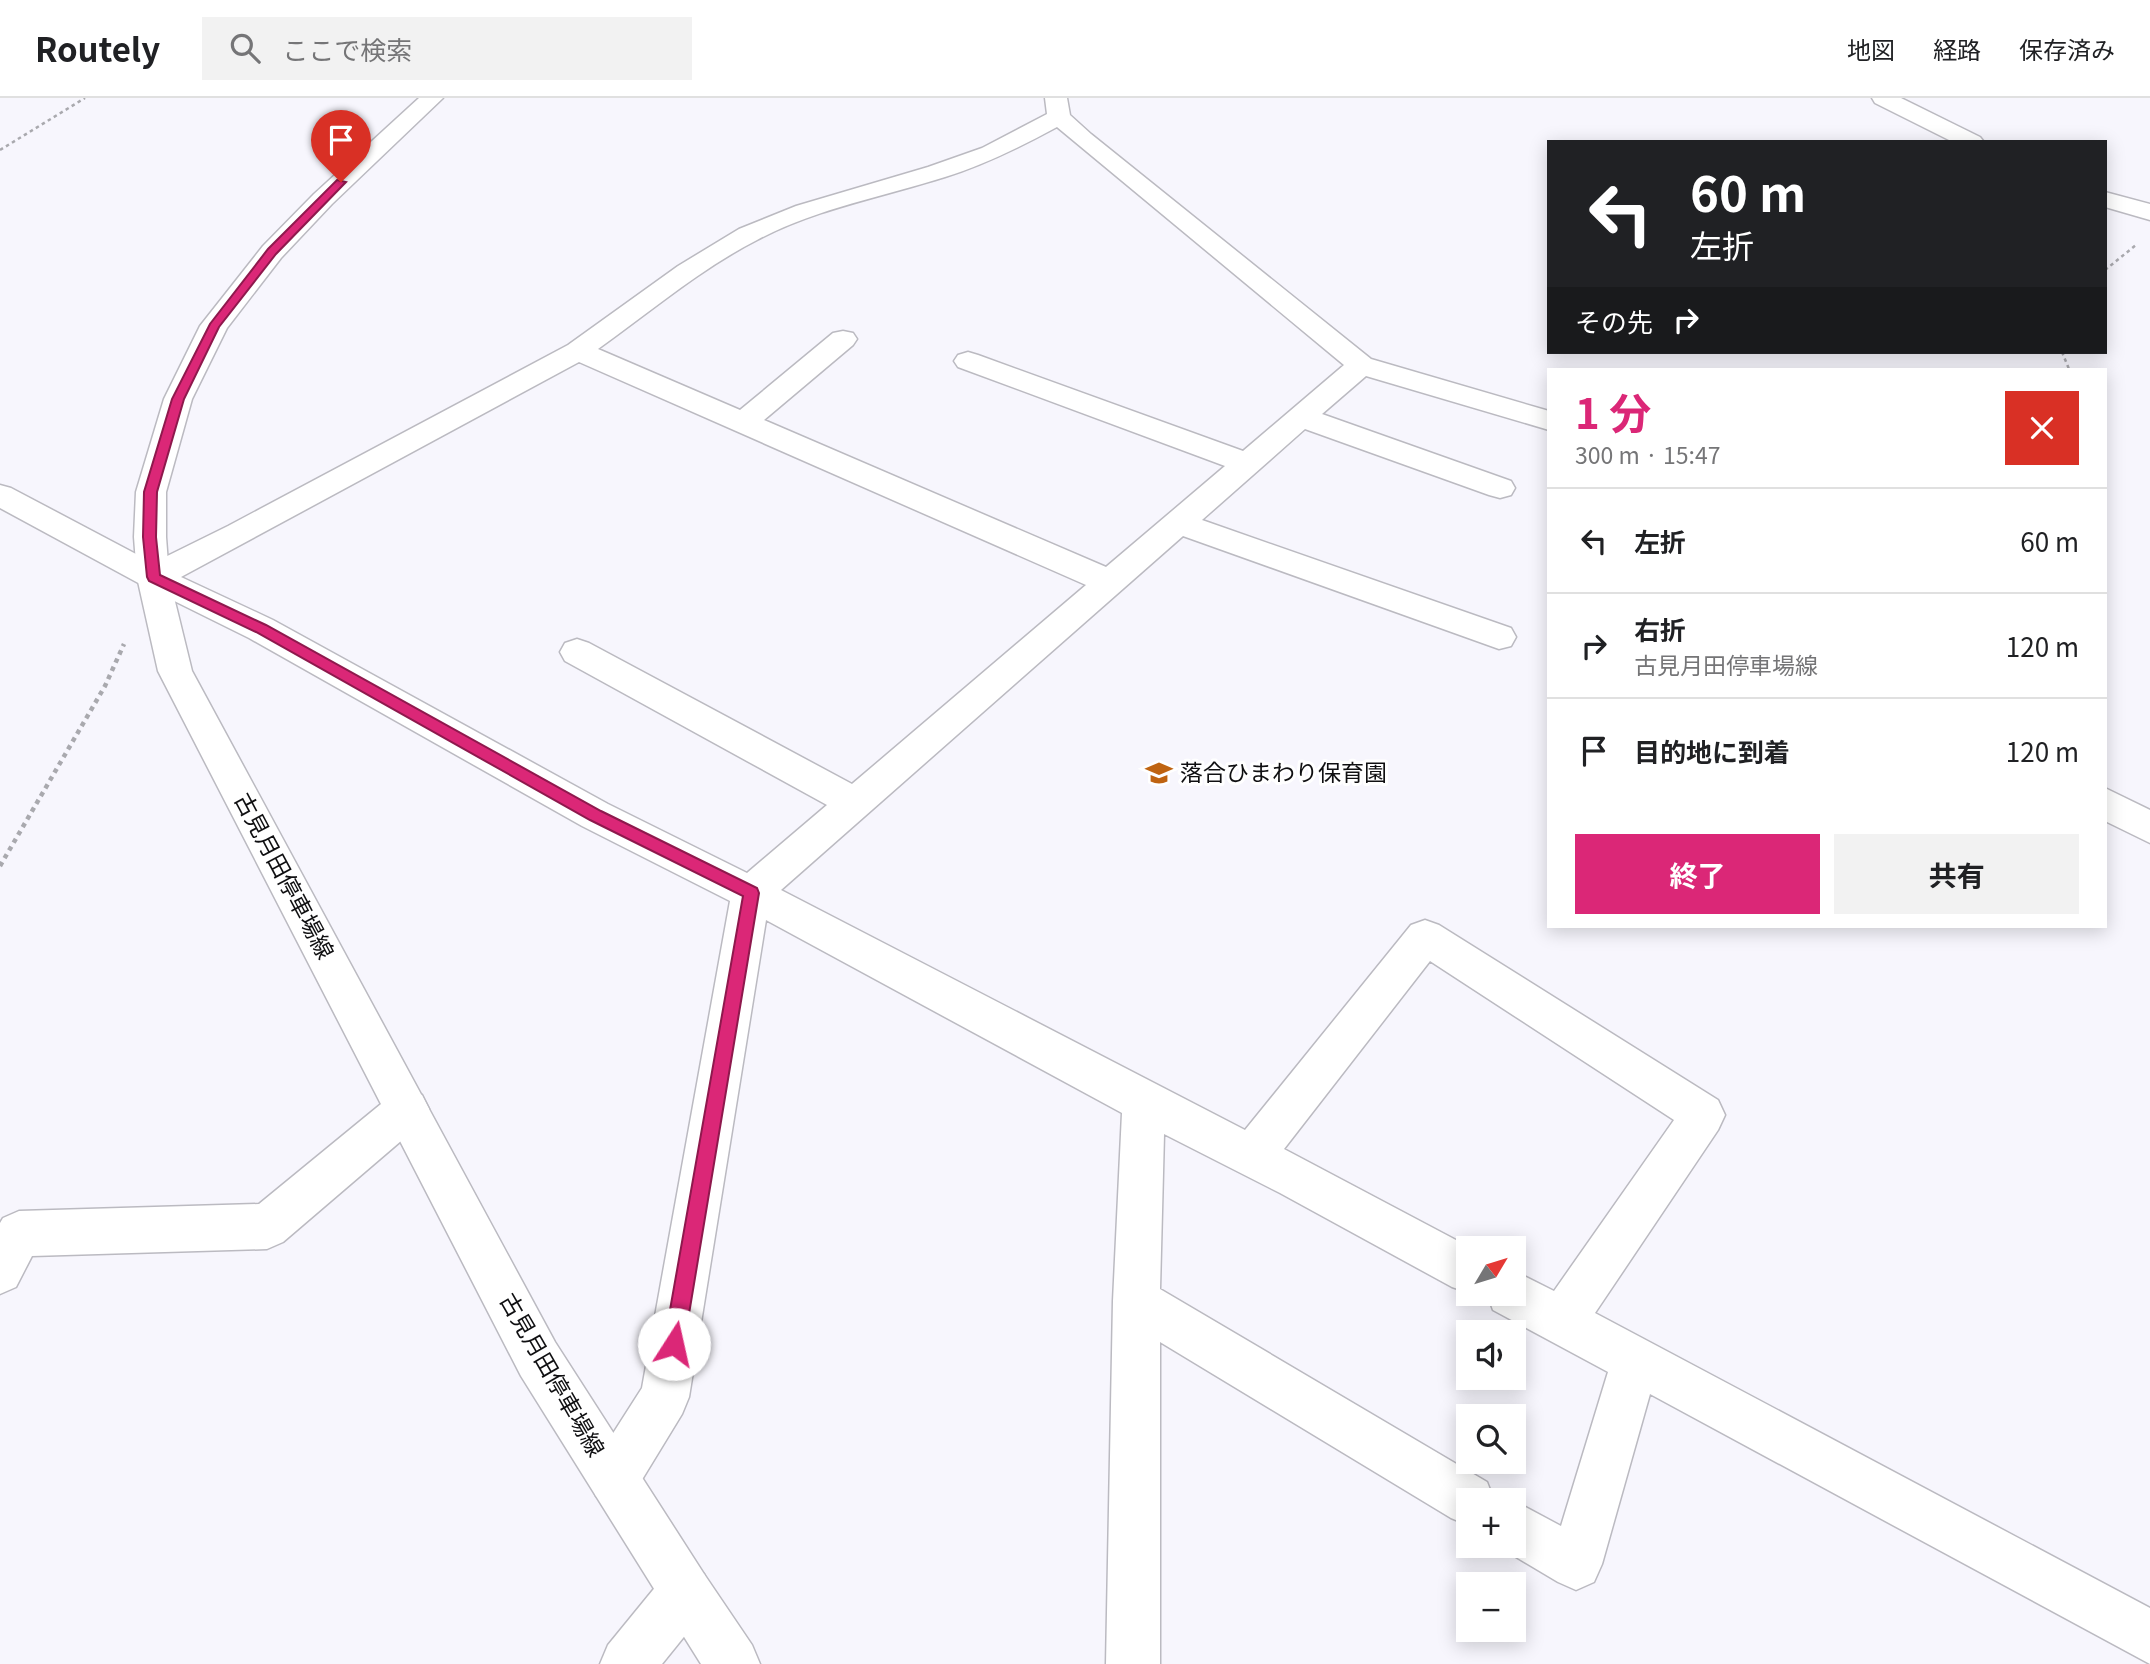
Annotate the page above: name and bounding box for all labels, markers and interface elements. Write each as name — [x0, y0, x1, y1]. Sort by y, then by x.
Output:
search box — [202, 17, 692, 80]
text: Routely — [35, 24, 160, 72]
icon: search — [226, 29, 264, 67]
text: ここで検索 — [282, 30, 412, 67]
text: 地図 — [1847, 31, 1895, 66]
text: 経路 — [1933, 31, 1981, 66]
text: 保存済み — [2019, 31, 2115, 66]
pin — [311, 110, 371, 182]
icon: arrive — [322, 121, 360, 159]
text: 60 m — [1690, 155, 1806, 226]
icon: left — [1575, 168, 1666, 259]
text: 左折 — [1690, 221, 1754, 267]
icon: right — [1667, 301, 1705, 339]
text: その先 — [1575, 302, 1653, 339]
text: 1 分 — [1575, 380, 1651, 441]
button: close — [2005, 391, 2079, 465]
text: 300 m · 15:47 — [1575, 437, 1720, 471]
icon: left — [1575, 522, 1613, 560]
text: 左折 — [1634, 522, 1686, 559]
text: 60 m — [2020, 522, 2079, 559]
text: 右折 — [1634, 610, 1686, 647]
icon: right — [1575, 627, 1613, 665]
text: 120 m — [2006, 627, 2079, 664]
text: 古見月田停車場線 — [1634, 647, 1818, 681]
icon: arrive — [1575, 732, 1613, 770]
text: 目的地に到着 — [1634, 732, 1790, 769]
text: 120 m — [2006, 732, 2079, 769]
place label: 落合ひまわり保育園 — [1180, 754, 1387, 788]
school or university icon: 落合ひまわり保育園 — [1144, 758, 1174, 788]
street label: 古見月田停車場線 — [228, 786, 344, 964]
button: 終了 — [1575, 834, 1820, 914]
button: 共有 — [1834, 834, 2079, 914]
north arrow — [1456, 1236, 1526, 1306]
map controls — [1456, 1236, 1526, 1642]
street label: 古見月田停車場線 — [493, 1286, 614, 1462]
position arrow — [637, 1307, 711, 1381]
button: sound — [1456, 1320, 1526, 1390]
button: search — [1456, 1404, 1526, 1474]
button: + — [1456, 1488, 1526, 1558]
button: − — [1456, 1572, 1526, 1642]

